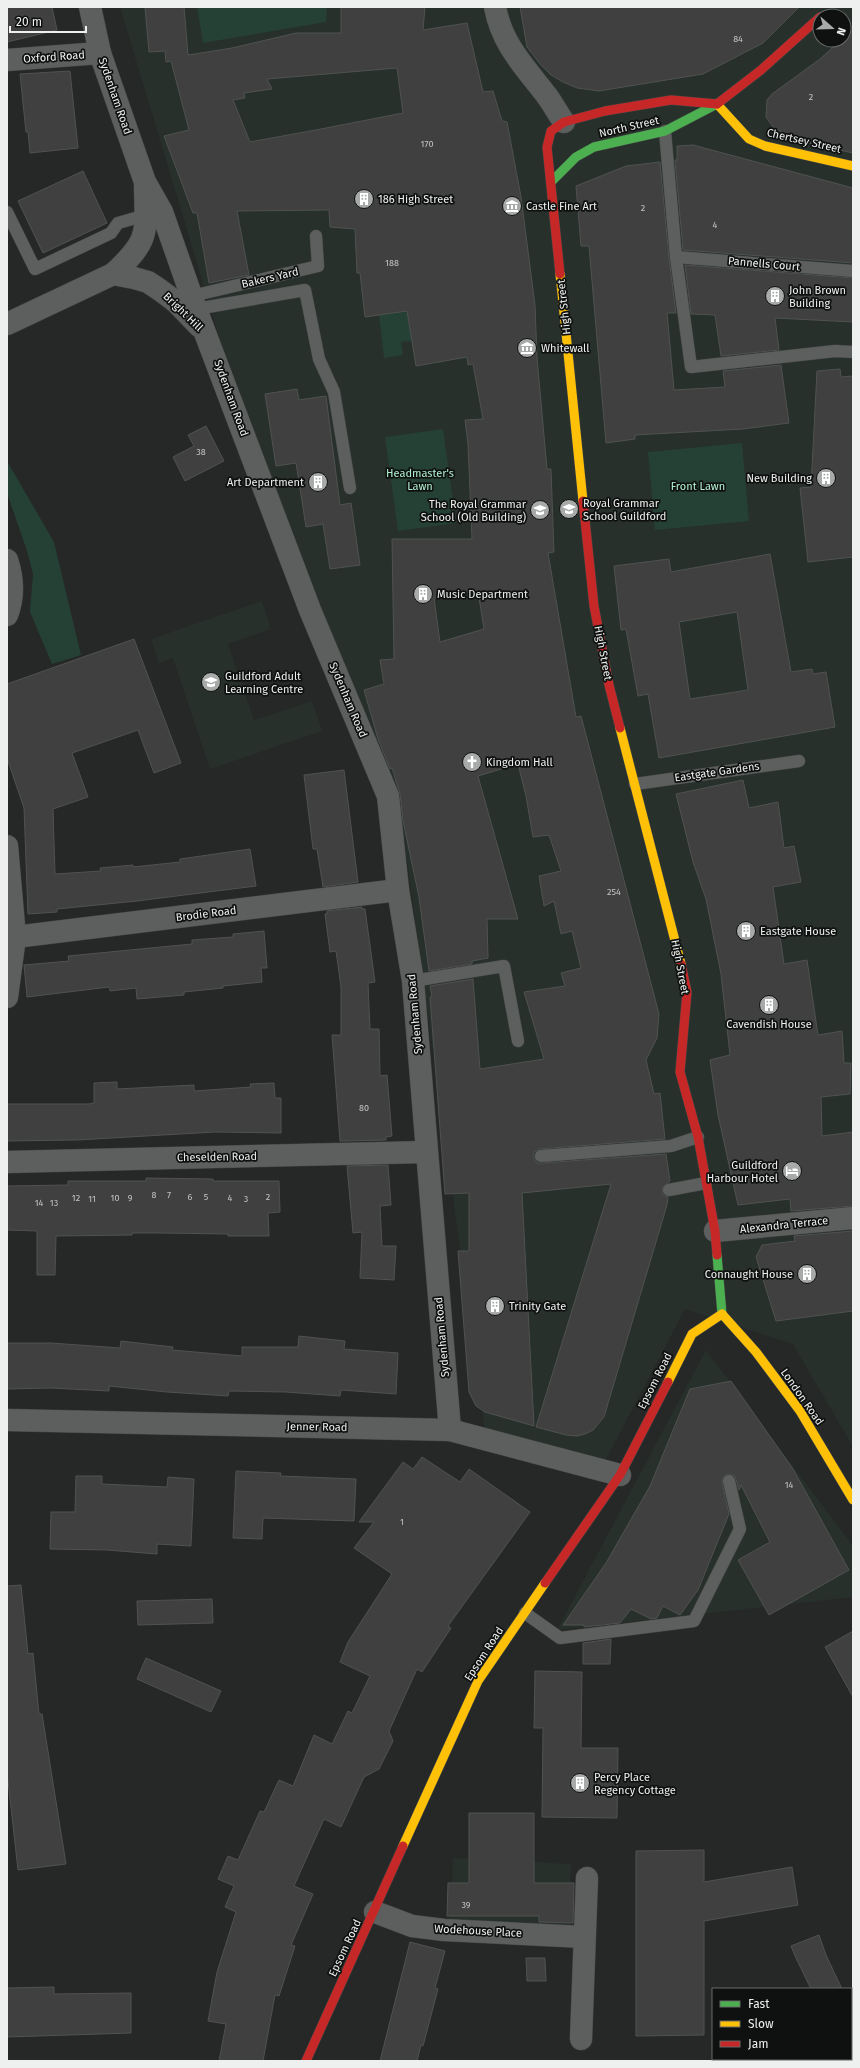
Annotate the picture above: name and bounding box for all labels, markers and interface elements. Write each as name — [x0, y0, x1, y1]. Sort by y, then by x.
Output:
scale bar — [10, 8, 86, 34]
north arrow — [812, 8, 852, 48]
text: 20 m — [16, 15, 42, 29]
text: N — [834, 26, 848, 37]
house number: 84 — [733, 34, 743, 44]
street label: Oxford Road — [23, 48, 85, 66]
street label: Sydenham Road — [96, 56, 134, 136]
house number: 2 — [809, 92, 813, 102]
street label: North Street — [598, 114, 660, 140]
street label: Chertsey Street — [766, 126, 842, 156]
house number: 170 — [421, 139, 433, 149]
building icon: 186 High Street — [353, 188, 375, 210]
place label: 186 High Street — [378, 193, 453, 206]
museum icon: Castle Fine Art — [501, 195, 523, 217]
place label: Castle Fine Art — [526, 200, 597, 213]
house number: 2 — [641, 203, 645, 213]
house number: 4 — [713, 220, 718, 230]
street label: Pannells Court — [728, 254, 801, 274]
house number: 188 — [385, 258, 399, 268]
street label: Bakers Yard — [240, 265, 300, 291]
street label: High Street — [555, 279, 573, 335]
place label: John Brown Building — [789, 284, 846, 310]
building icon: John Brown Building — [764, 285, 786, 307]
street label: Bright Hill — [160, 290, 206, 334]
museum icon: Whitewall — [516, 337, 538, 359]
place label: Whitewall — [541, 342, 590, 355]
street label: Sydenham Road — [211, 358, 251, 438]
house number: 38 — [196, 447, 206, 457]
park label: Headmaster's Lawn — [386, 467, 454, 493]
building icon: New Building — [815, 467, 837, 489]
building icon: Art Department — [307, 471, 329, 493]
place label: New Building — [746, 472, 812, 485]
place label: Art Department — [227, 476, 304, 489]
park label: Front Lawn — [671, 480, 725, 493]
place label: Royal Grammar School Guildford — [583, 497, 666, 523]
place label: The Royal Grammar School (Old Building) — [421, 498, 527, 524]
school or university icon: Royal Grammar School Guildford — [558, 498, 580, 520]
school or university icon: The Royal Grammar School (Old Building) — [529, 499, 551, 521]
building icon: Music Department — [412, 583, 434, 605]
place label: Music Department — [437, 588, 528, 601]
street label: High Street — [591, 625, 615, 682]
street label: Sydenham Road — [326, 660, 370, 740]
place label: Guildford Adult Learning Centre — [225, 670, 303, 696]
school or university icon: Guildford Adult Learning Centre — [200, 671, 222, 693]
church icon: Kingdom Hall — [461, 751, 483, 773]
place label: Kingdom Hall — [486, 756, 553, 769]
street label: Eastgate Gardens — [674, 760, 760, 784]
house number: 254 — [607, 887, 621, 897]
street label: Brodie Road — [175, 904, 237, 924]
building icon: Eastgate House — [735, 920, 757, 942]
place label: Eastgate House — [760, 925, 836, 938]
street label: High Street — [668, 939, 692, 996]
street label: Sydenham Road — [405, 973, 425, 1055]
building icon: Cavendish House — [758, 994, 780, 1016]
place label: Cavendish House — [726, 1018, 812, 1031]
house number: 80 — [359, 1103, 369, 1113]
street label: Cheselden Road — [177, 1150, 257, 1164]
place label: Guildford Harbour Hotel — [707, 1159, 778, 1185]
hotel icon: Guildford Harbour Hotel — [781, 1160, 803, 1182]
house number: 8 — [152, 1190, 157, 1200]
house number: 7 — [167, 1190, 171, 1200]
house number: 6 — [188, 1192, 193, 1202]
house number: 5 — [204, 1192, 209, 1202]
house number: 2 — [266, 1192, 270, 1202]
house number: 12 — [72, 1193, 80, 1203]
house number: 10 — [111, 1193, 119, 1203]
house number: 9 — [128, 1193, 133, 1203]
house number: 4 — [228, 1193, 233, 1203]
house number: 11 — [88, 1194, 96, 1204]
house number: 3 — [244, 1194, 248, 1204]
house number: 14 — [35, 1198, 44, 1208]
house number: 13 — [50, 1198, 58, 1208]
street label: Alexandra Terrace — [739, 1214, 829, 1236]
building icon: Connaught House — [796, 1263, 818, 1285]
place label: Connaught House — [705, 1268, 793, 1281]
building icon: Trinity Gate — [484, 1295, 506, 1317]
street label: Sydenham Road — [432, 1296, 452, 1378]
place label: Trinity Gate — [509, 1300, 566, 1313]
street label: Epsom Road — [635, 1351, 675, 1411]
street label: London Road — [778, 1366, 826, 1428]
street label: Jenner Road — [287, 1420, 347, 1434]
house number: 14 — [785, 1480, 794, 1490]
house number: 1 — [400, 1517, 404, 1527]
street label: Epsom Road — [462, 1625, 506, 1683]
place label: Percy Place Regency Cottage — [594, 1771, 676, 1797]
building icon: Percy Place Regency Cottage — [569, 1772, 591, 1794]
house number: 39 — [461, 1900, 471, 1910]
street label: Epsom Road — [326, 1917, 364, 1979]
street label: Wodehouse Place — [434, 1922, 522, 1940]
legend — [712, 1988, 852, 2060]
text: Fast — [748, 1997, 770, 2011]
text: Slow — [748, 2017, 774, 2031]
text: Jam — [748, 2037, 768, 2051]

